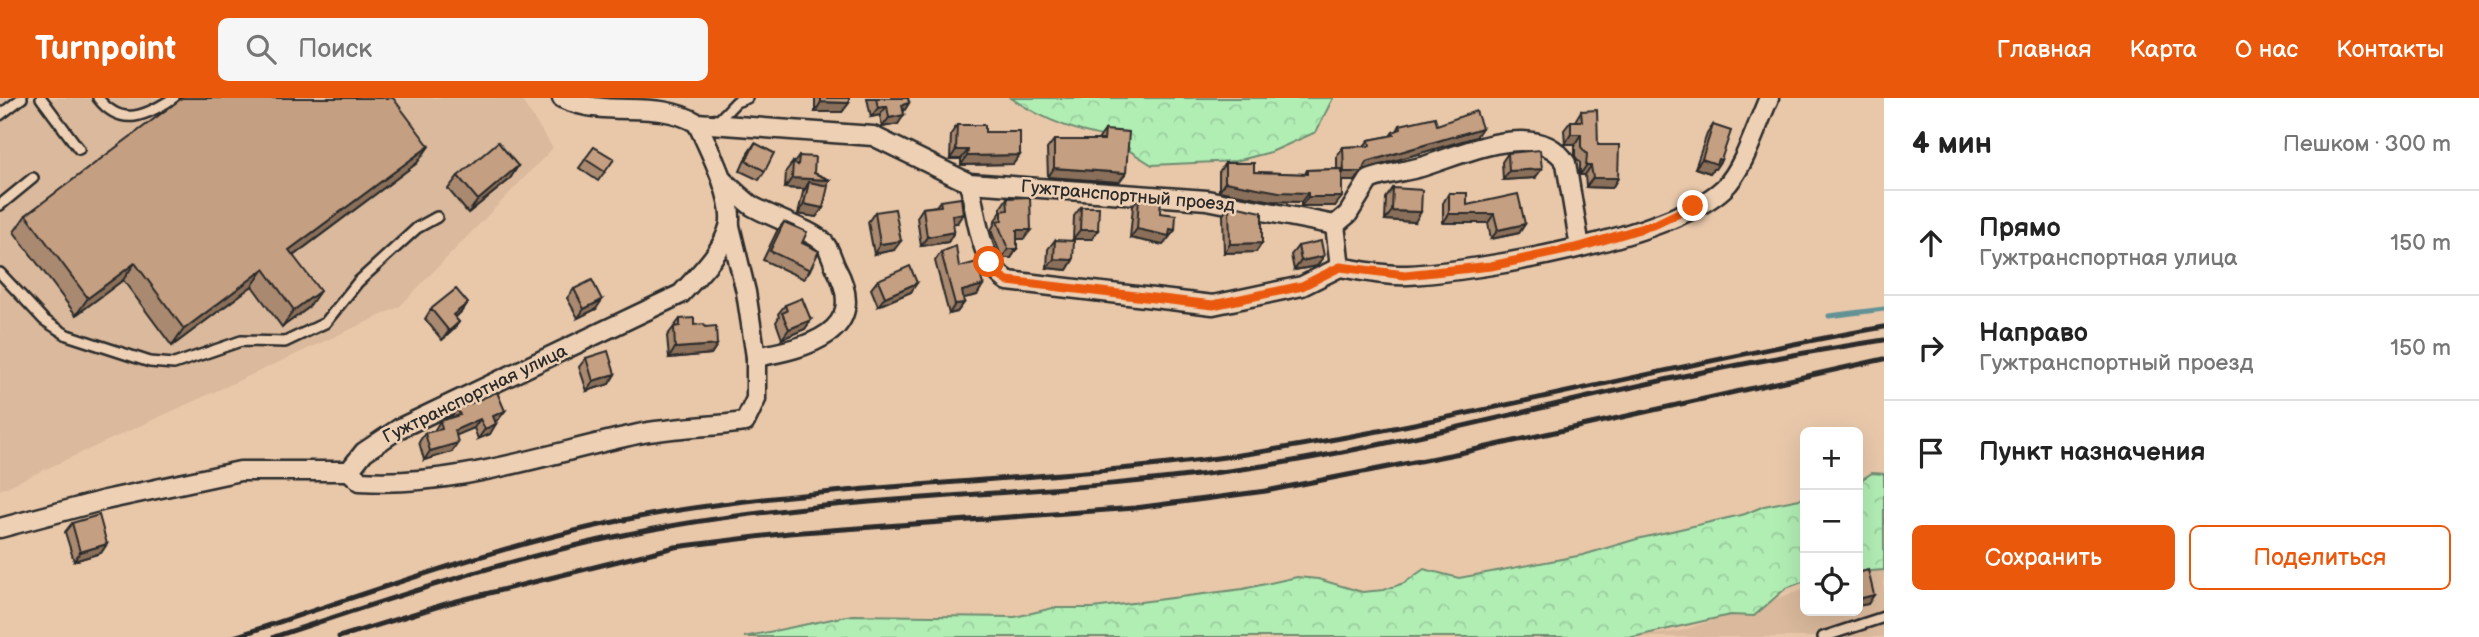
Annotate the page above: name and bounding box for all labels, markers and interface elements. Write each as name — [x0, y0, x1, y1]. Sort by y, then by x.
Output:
search box — [218, 18, 708, 81]
text: Turnpoint — [35, 29, 176, 69]
icon: search — [242, 30, 280, 68]
text: Поиск — [298, 34, 372, 65]
text: Главная — [1997, 35, 2091, 64]
text: Карта — [2129, 35, 2197, 64]
text: О нас — [2235, 35, 2298, 64]
text: Контакты — [2336, 35, 2444, 64]
text: 4 мин — [1912, 126, 1992, 162]
text: Пешком · 300 m — [2283, 130, 2451, 158]
street label: Гужтранспортный проезд — [1020, 176, 1236, 216]
route end — [1677, 190, 1708, 221]
text: Прямо — [1979, 213, 2061, 244]
icon: ahead — [1912, 224, 1950, 262]
text: 150 m — [2390, 229, 2451, 257]
text: Гужтранспортная улица — [1979, 244, 2238, 272]
route start — [973, 246, 1004, 277]
text: Направо — [1979, 318, 2088, 349]
icon: right — [1912, 329, 1950, 367]
text: 150 m — [2390, 334, 2451, 362]
street label: Гужтранспортная улица — [379, 340, 571, 448]
text: Гужтранспортный проезд — [1979, 349, 2253, 377]
map controls — [1800, 427, 1863, 616]
button: + — [1800, 427, 1863, 490]
icon: arrive — [1912, 434, 1950, 472]
text: Пункт назначения — [1979, 437, 2205, 468]
button: − — [1800, 490, 1863, 553]
button: Сохранить — [1912, 525, 2175, 590]
button: Поделиться — [2189, 525, 2451, 590]
button: locate — [1800, 553, 1863, 616]

